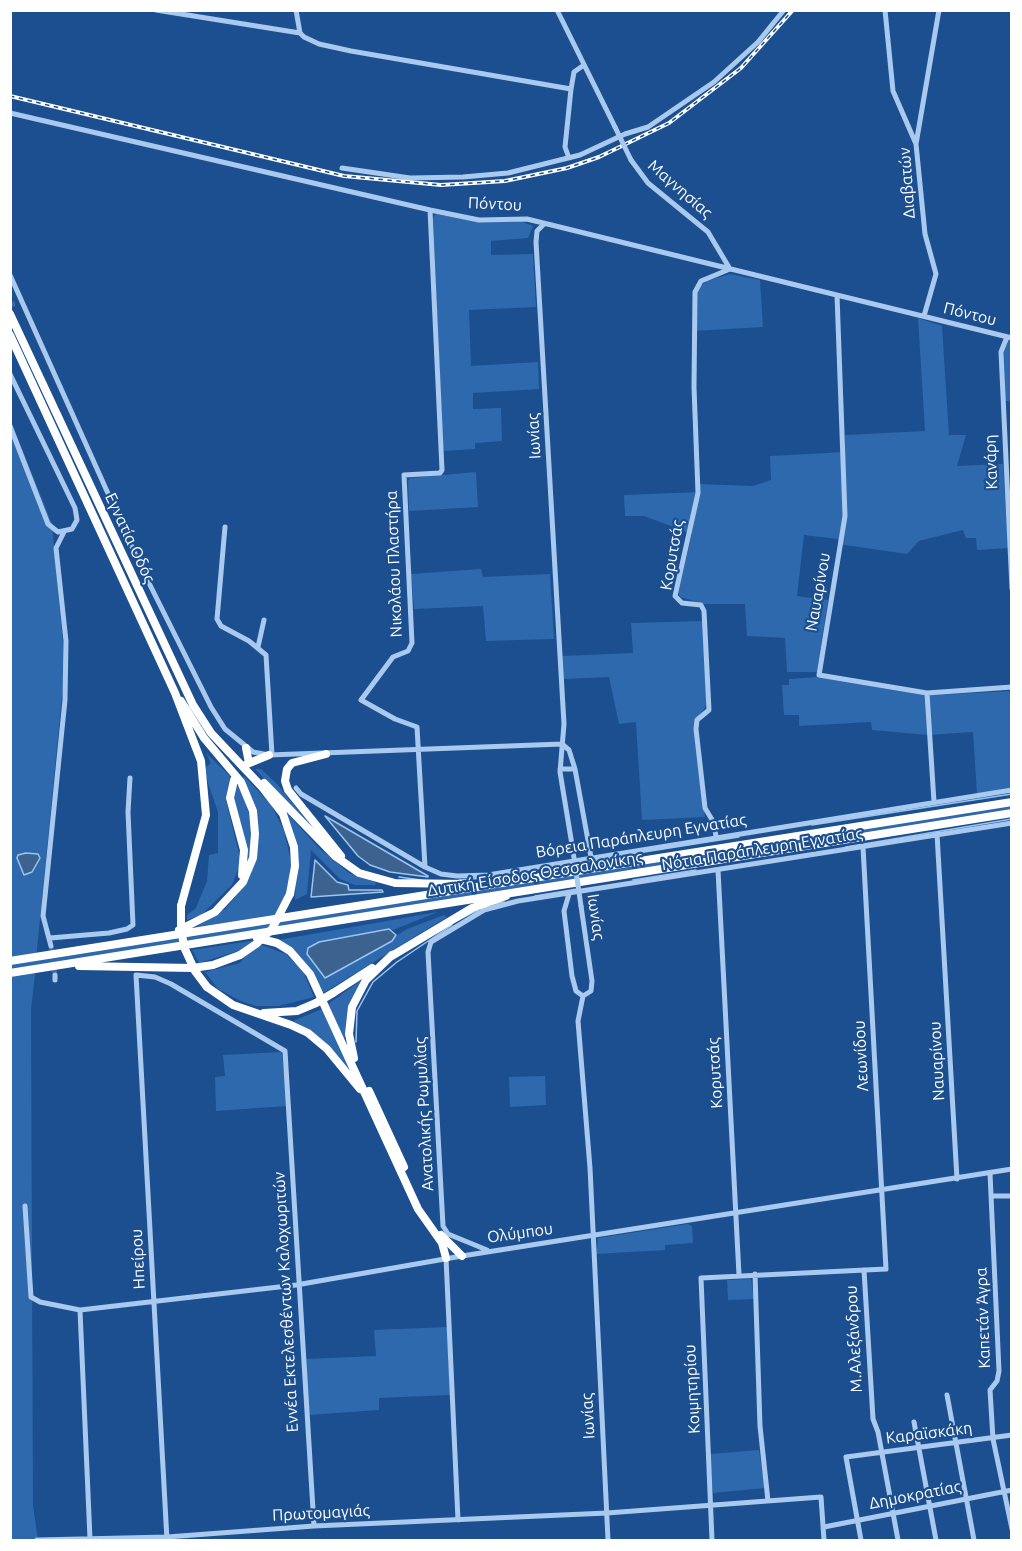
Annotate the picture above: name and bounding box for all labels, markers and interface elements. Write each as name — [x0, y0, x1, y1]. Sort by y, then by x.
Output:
street label: Διαβατών — [895, 147, 919, 219]
street label: Μαγνησίας — [644, 156, 716, 222]
street label: Πόντου — [468, 193, 522, 215]
street label: Πόντου — [942, 298, 998, 330]
street label: Ιωνίας — [523, 412, 545, 460]
street label: Κανάρη — [980, 434, 1002, 490]
street label: Εγνατία Οδός — [101, 490, 159, 586]
street label: Νικολάου Πλαστήρα — [382, 490, 406, 638]
street label: Κορυτσάς — [656, 518, 688, 592]
street label: Ναυαρίνου — [802, 551, 834, 633]
street label: Βόρεια Παράπλευρη Εγνατίας — [534, 810, 748, 862]
street label: Νότια Παράπλευρη Εγνατίας — [660, 824, 864, 874]
street label: Δυτική Είσοδος Θεσσαλονίκης — [426, 847, 644, 901]
street label: Ιωνίας — [583, 893, 609, 941]
street label: Λεωνίδου — [850, 1020, 872, 1092]
street label: Ναυαρίνου — [925, 1021, 949, 1101]
street label: Ανατολικής Ρωμυλίας — [410, 1036, 438, 1192]
street label: Κορυτσάς — [704, 1037, 726, 1109]
street label: Εννέα Εκτελεσθέντων Καλοχωριτών — [270, 1171, 302, 1433]
street label: Ολύμπου — [486, 1219, 554, 1247]
street label: Ηπείρου — [127, 1228, 149, 1290]
street label: Καπετάν Άγρα — [972, 1267, 994, 1369]
street label: Μ.Αλεξάνδρου — [842, 1285, 866, 1393]
street label: Κοιμητηρίου — [680, 1344, 704, 1434]
street label: Ιωνίας — [577, 1392, 599, 1440]
street label: Καραϊσκάκη — [885, 1418, 973, 1448]
street label: Δημοκρατίας — [867, 1477, 963, 1513]
street label: Πρωτομαγιάς — [272, 1501, 370, 1525]

